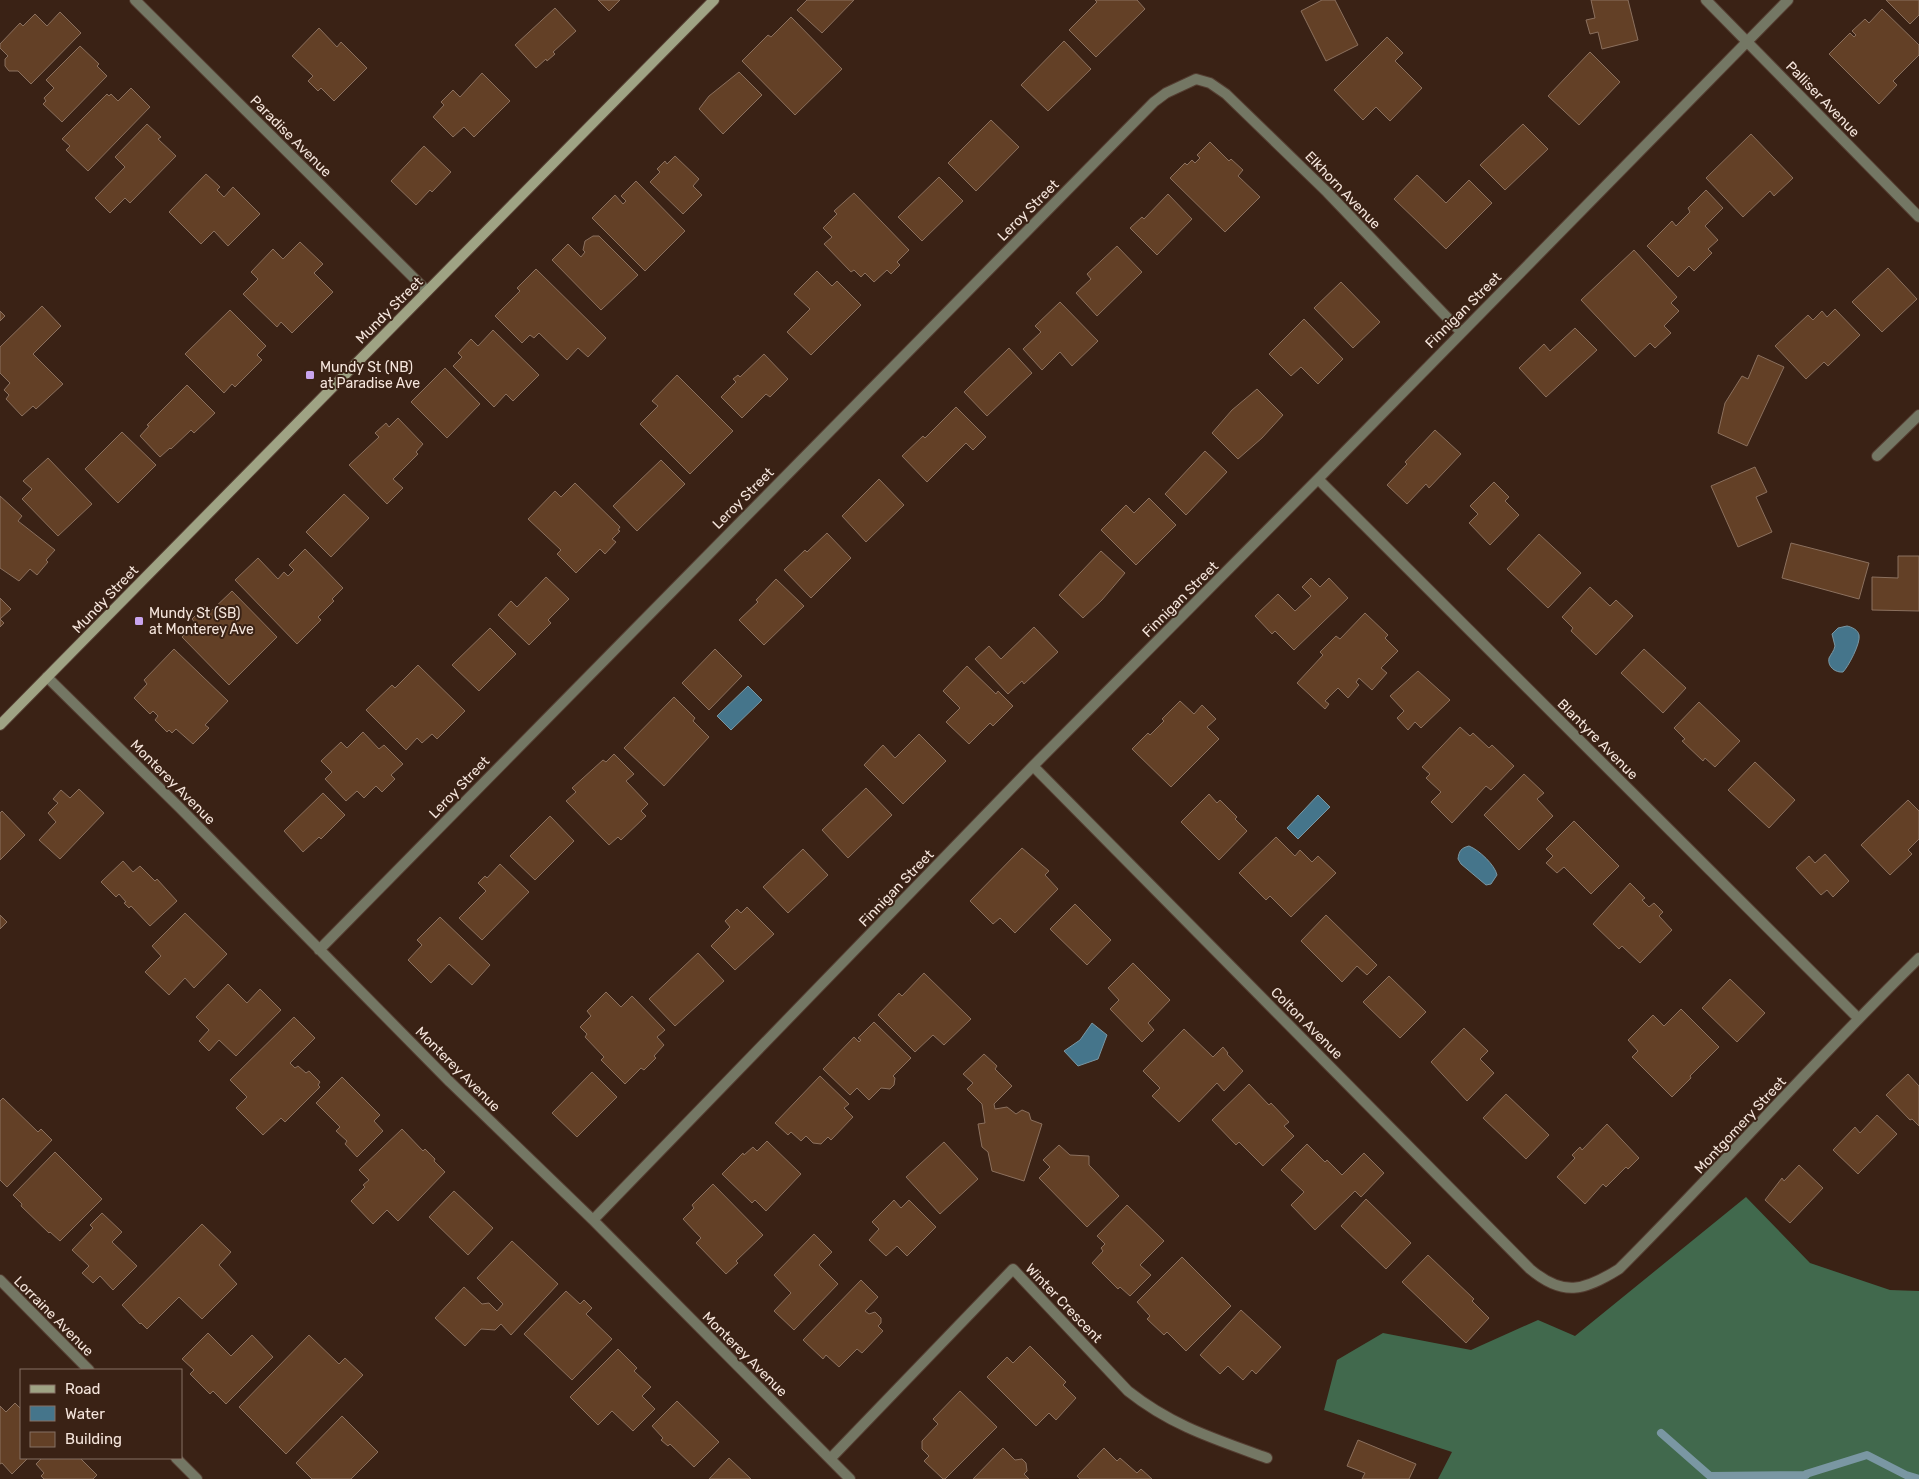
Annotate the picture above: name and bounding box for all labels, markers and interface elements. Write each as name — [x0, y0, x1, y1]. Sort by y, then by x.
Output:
street label: Palliser Avenue — [1782, 58, 1863, 141]
street label: Paradise Avenue — [246, 92, 335, 181]
street label: Elkhorn Avenue — [1301, 148, 1384, 233]
street label: Leroy Street — [994, 176, 1063, 245]
street label: Finnigan Street — [1422, 268, 1505, 352]
street label: Mundy Street — [352, 273, 427, 347]
place label: Mundy St (NB) at Paradise Ave — [320, 359, 420, 392]
marker: Mundy St (NB) at Paradise Ave — [304, 369, 316, 381]
street label: Leroy Street — [709, 464, 778, 533]
street label: Finnigan Street — [1139, 557, 1222, 641]
street label: Mundy Street — [69, 562, 142, 637]
place label: Mundy St (SB) at Monterey Ave — [149, 605, 254, 638]
marker: Mundy St (SB) at Monterey Ave — [133, 615, 145, 627]
street label: Blantyre Avenue — [1554, 695, 1642, 783]
street label: Monterey Avenue — [127, 736, 219, 828]
street label: Leroy Street — [426, 752, 494, 822]
street label: Finnigan Street — [855, 846, 938, 930]
street label: Colton Avenue — [1267, 984, 1346, 1063]
street label: Monterey Avenue — [412, 1023, 504, 1115]
street label: Montgomery Street — [1691, 1073, 1790, 1177]
street label: Winter Crescent — [1022, 1260, 1106, 1347]
street label: Lorraine Avenue — [10, 1273, 97, 1360]
street label: Monterey Avenue — [699, 1308, 791, 1400]
legend — [20, 1369, 182, 1459]
text: Road — [65, 1380, 101, 1398]
text: Water — [65, 1405, 105, 1423]
text: Building — [65, 1430, 122, 1448]

